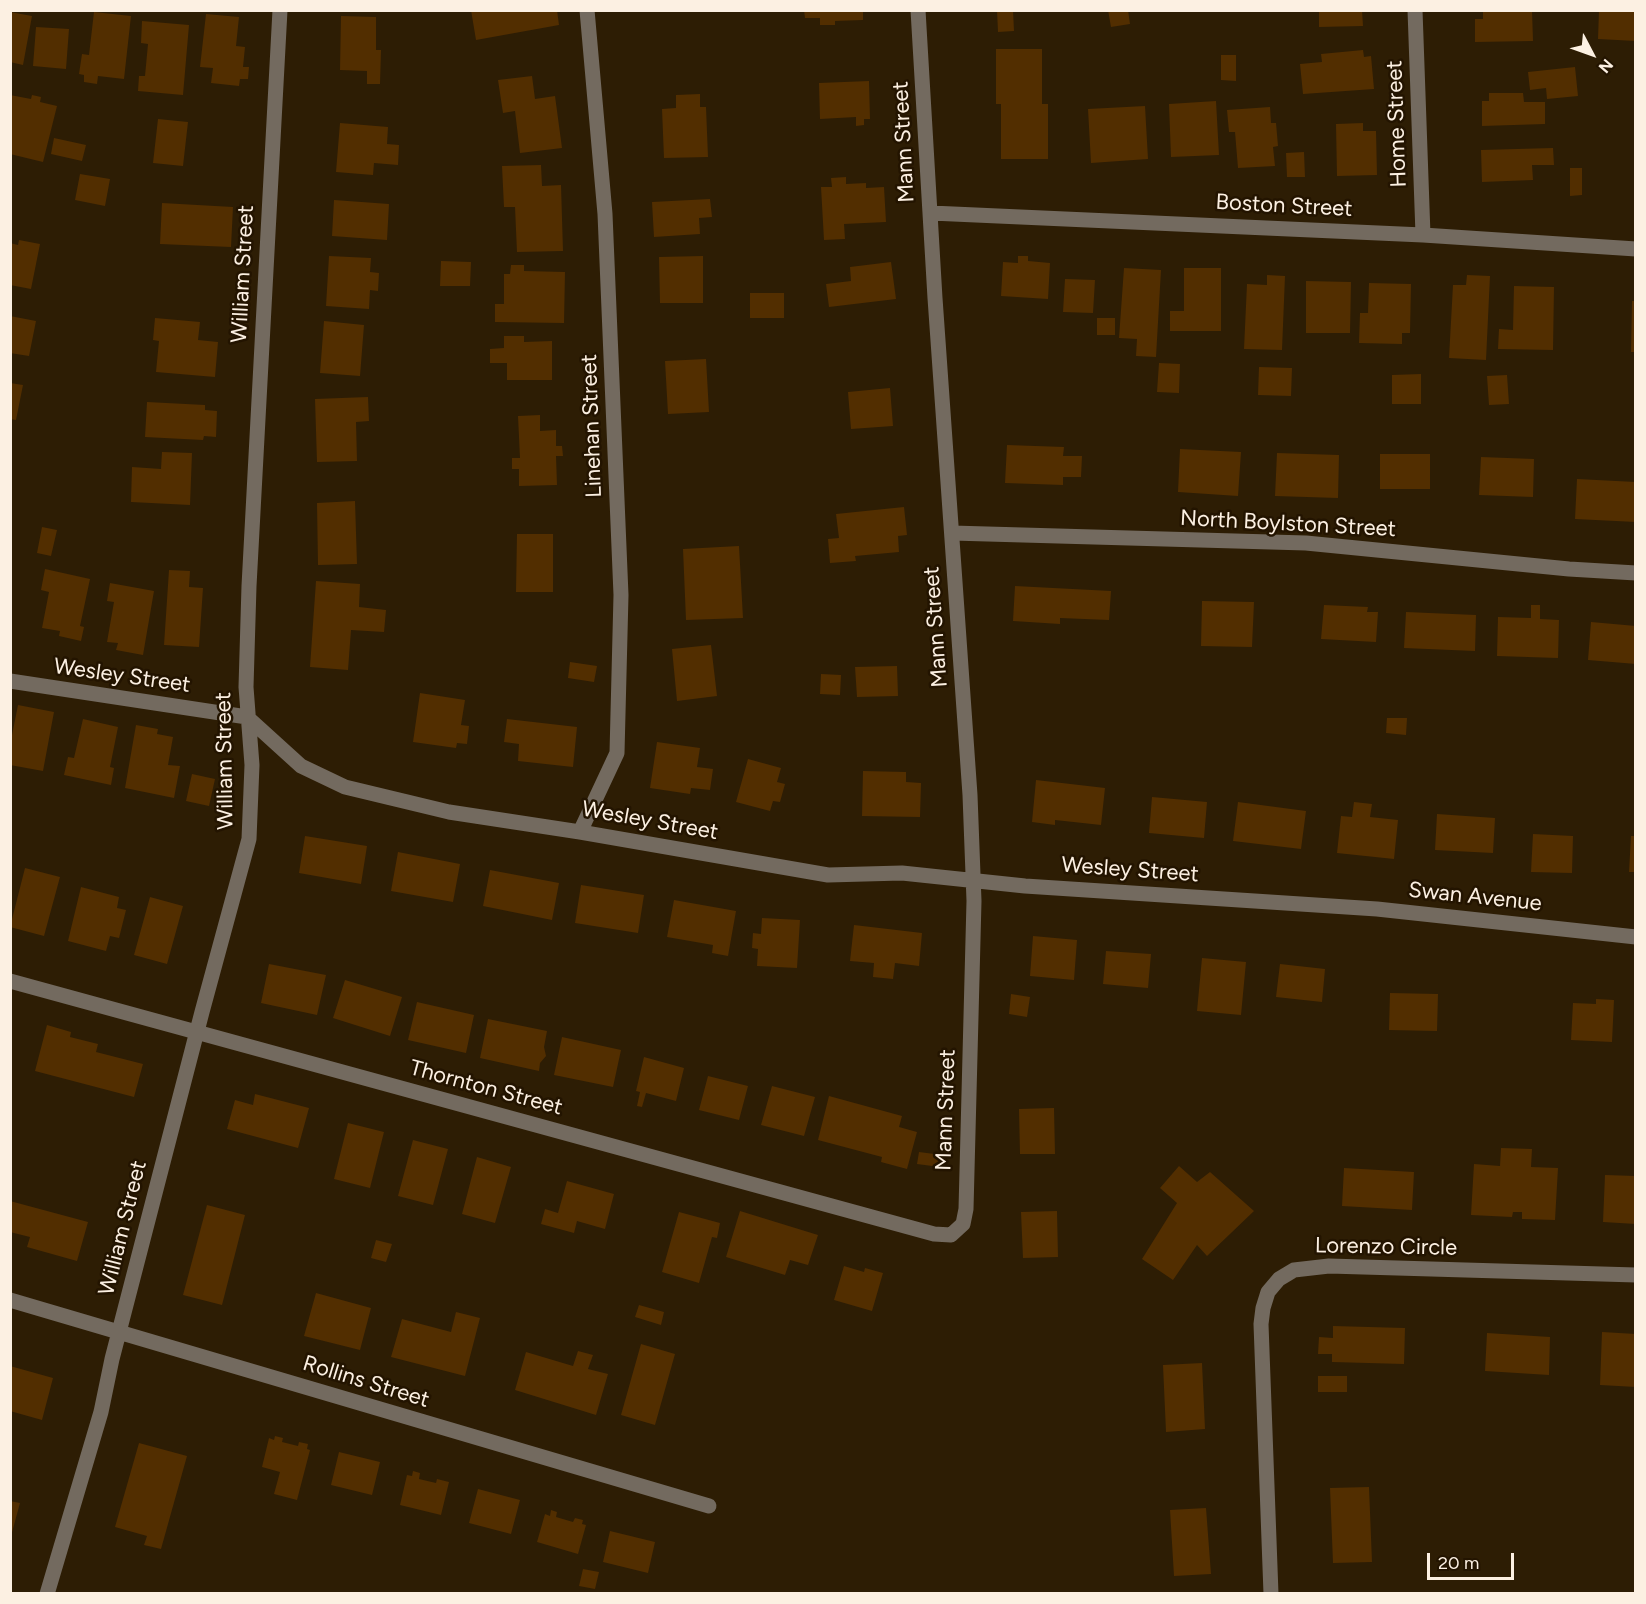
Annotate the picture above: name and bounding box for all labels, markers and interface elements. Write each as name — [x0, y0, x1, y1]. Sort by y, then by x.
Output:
north arrow — [1562, 24, 1622, 84]
text: N — [1595, 55, 1617, 77]
street label: Home Street — [1382, 60, 1412, 188]
street label: Mann Street — [888, 81, 920, 203]
street label: Boston Street — [1215, 189, 1353, 223]
street label: William Street — [226, 204, 260, 344]
street label: Linehan Street — [576, 354, 608, 498]
street label: North Boylston Street — [1179, 505, 1397, 543]
street label: Mann Street — [919, 566, 953, 688]
street label: Wesley Street — [52, 653, 192, 699]
street label: William Street — [211, 692, 239, 830]
street label: Wesley Street — [580, 796, 720, 846]
street label: Wesley Street — [1060, 852, 1200, 888]
street label: Swan Avenue — [1407, 877, 1543, 917]
street label: Mann Street — [931, 1049, 961, 1171]
street label: Thornton Street — [407, 1055, 565, 1121]
street label: William Street — [94, 1158, 152, 1298]
street label: Lorenzo Circle — [1315, 1233, 1457, 1261]
street label: Rollins Street — [300, 1350, 432, 1414]
scale bar — [1430, 1541, 1517, 1579]
text: 20 m — [1438, 1552, 1479, 1574]

